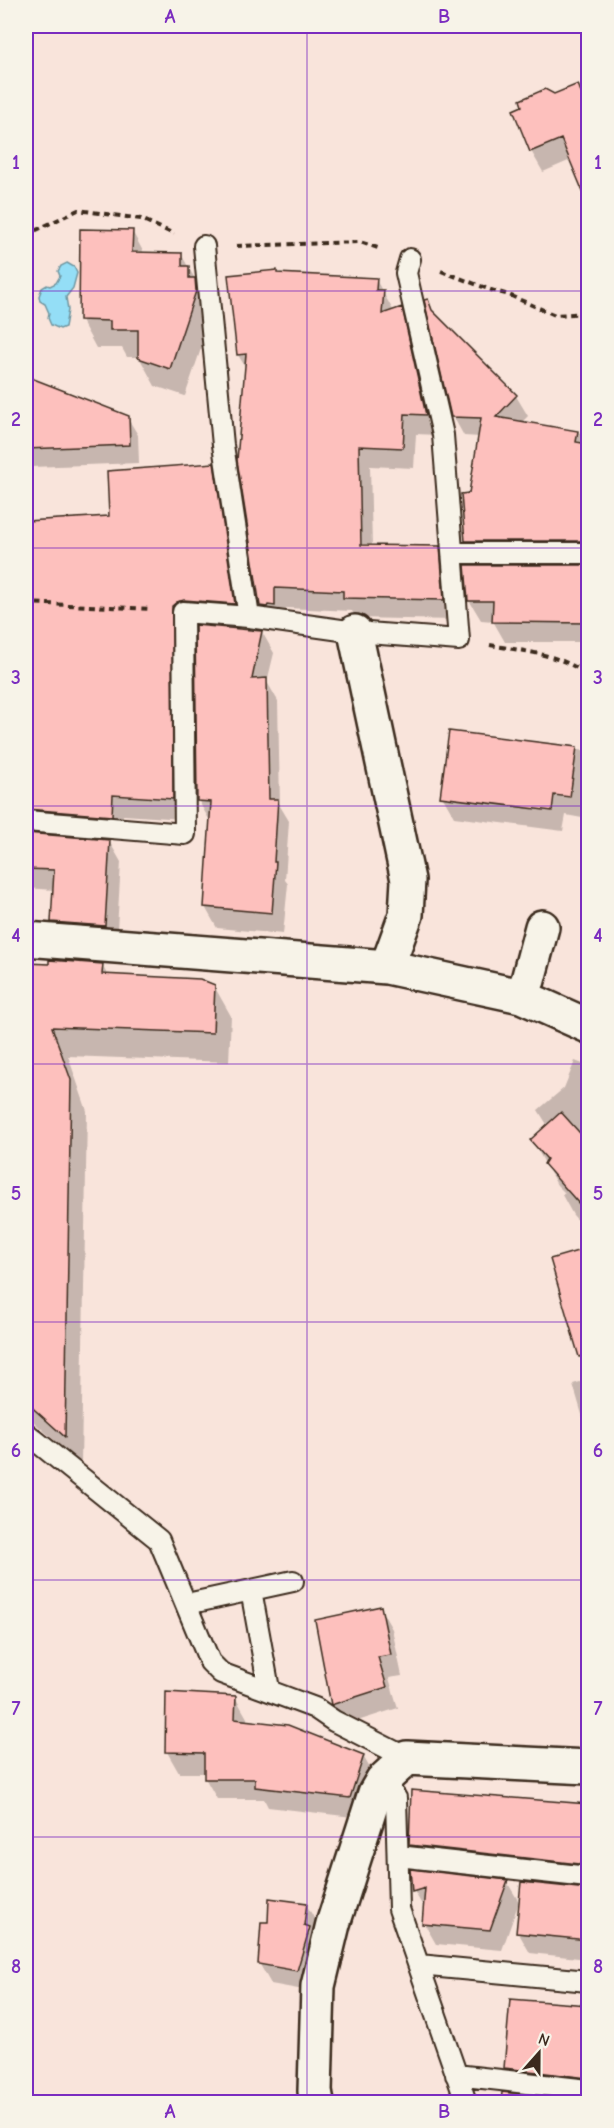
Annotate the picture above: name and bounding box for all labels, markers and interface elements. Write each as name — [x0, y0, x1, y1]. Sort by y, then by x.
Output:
text: A — [164, 5, 176, 28]
text: B — [438, 5, 450, 28]
text: 1 — [12, 151, 20, 174]
text: 1 — [594, 151, 602, 174]
text: 2 — [11, 408, 21, 431]
text: 2 — [593, 408, 603, 431]
text: 3 — [11, 666, 21, 689]
text: 3 — [593, 666, 603, 689]
text: 4 — [11, 924, 21, 947]
text: 4 — [593, 924, 603, 947]
text: 5 — [11, 1182, 21, 1205]
text: 5 — [593, 1182, 603, 1205]
text: 6 — [11, 1439, 21, 1462]
text: 6 — [593, 1439, 603, 1462]
text: 7 — [12, 1697, 21, 1720]
text: 7 — [594, 1697, 603, 1720]
text: 8 — [11, 1955, 21, 1978]
text: 8 — [593, 1955, 603, 1978]
north arrow — [509, 2023, 569, 2083]
text: N — [536, 2030, 552, 2050]
text: A — [164, 2100, 176, 2123]
text: B — [438, 2100, 450, 2123]

